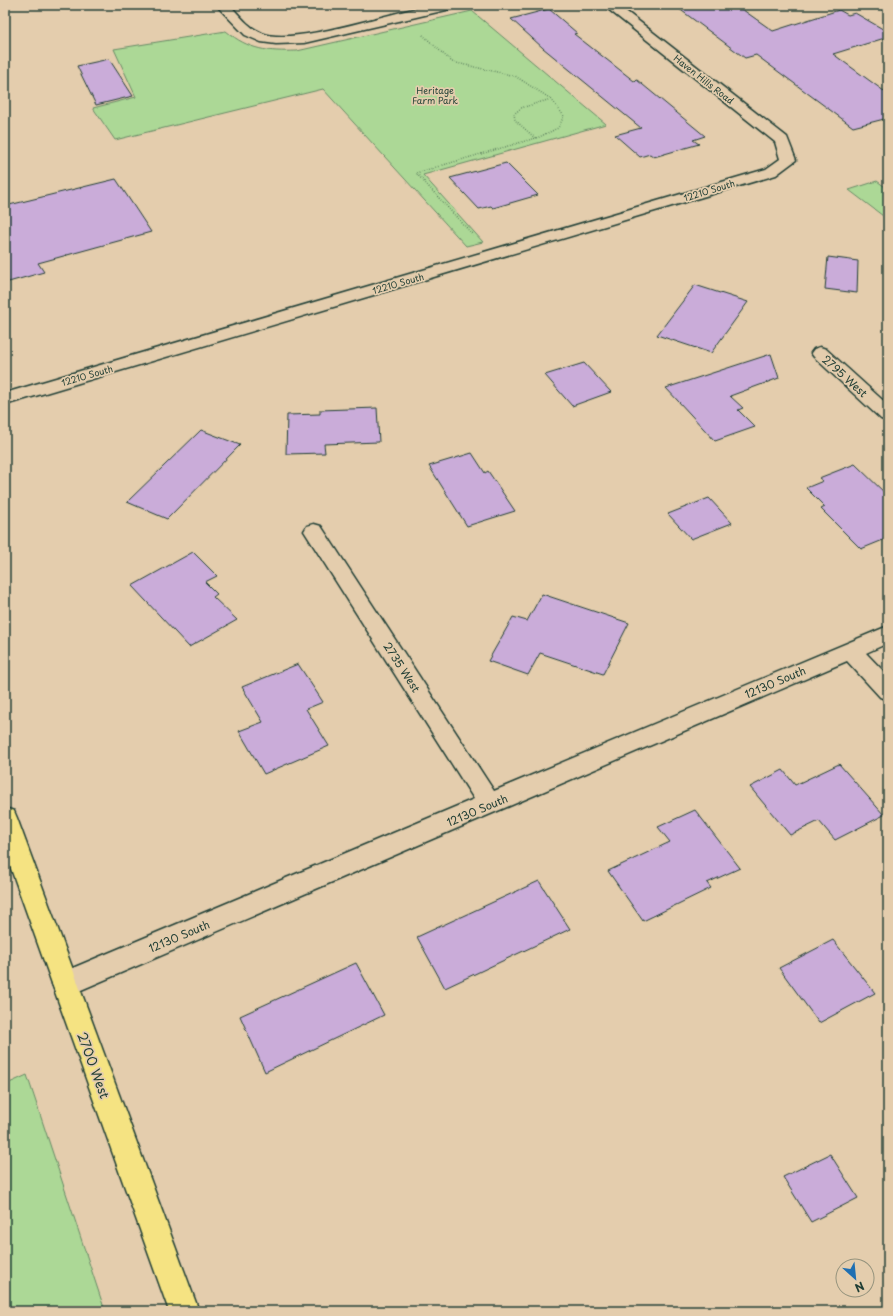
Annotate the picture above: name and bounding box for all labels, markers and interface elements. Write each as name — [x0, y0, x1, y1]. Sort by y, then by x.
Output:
street label: Haven Hills Road — [671, 51, 737, 107]
park label: Heritage Farm Park — [412, 83, 459, 107]
street label: 12210 South — [682, 176, 736, 204]
street label: 12210 South — [371, 269, 425, 297]
street label: 2795 West — [818, 351, 872, 402]
street label: 12210 South — [60, 361, 114, 389]
street label: 2735 West — [379, 638, 425, 696]
street label: 12130 South — [742, 662, 808, 702]
street label: 12130 South — [444, 790, 510, 830]
street label: 12130 South — [146, 916, 212, 956]
street label: 2700 West — [73, 1029, 115, 1101]
north arrow — [835, 1258, 875, 1298]
text: N — [852, 1278, 868, 1297]

